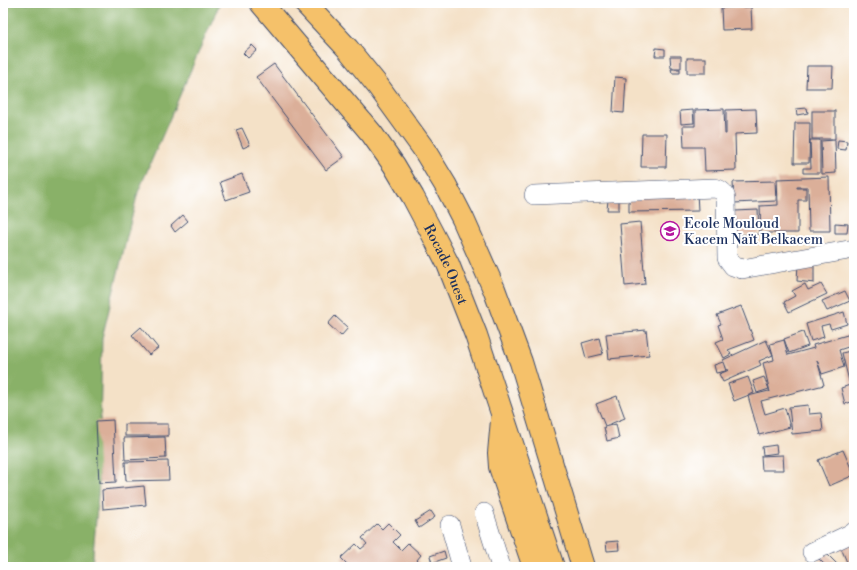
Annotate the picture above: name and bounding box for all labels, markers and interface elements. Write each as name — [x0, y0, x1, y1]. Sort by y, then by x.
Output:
place label: Ecole Mouloud Kacem Naït Belkacem — [684, 215, 823, 249]
school or university icon: Ecole Mouloud Kacem Naït Belkacem — [659, 220, 681, 242]
street label: Rocade Ouest — [419, 221, 471, 308]

